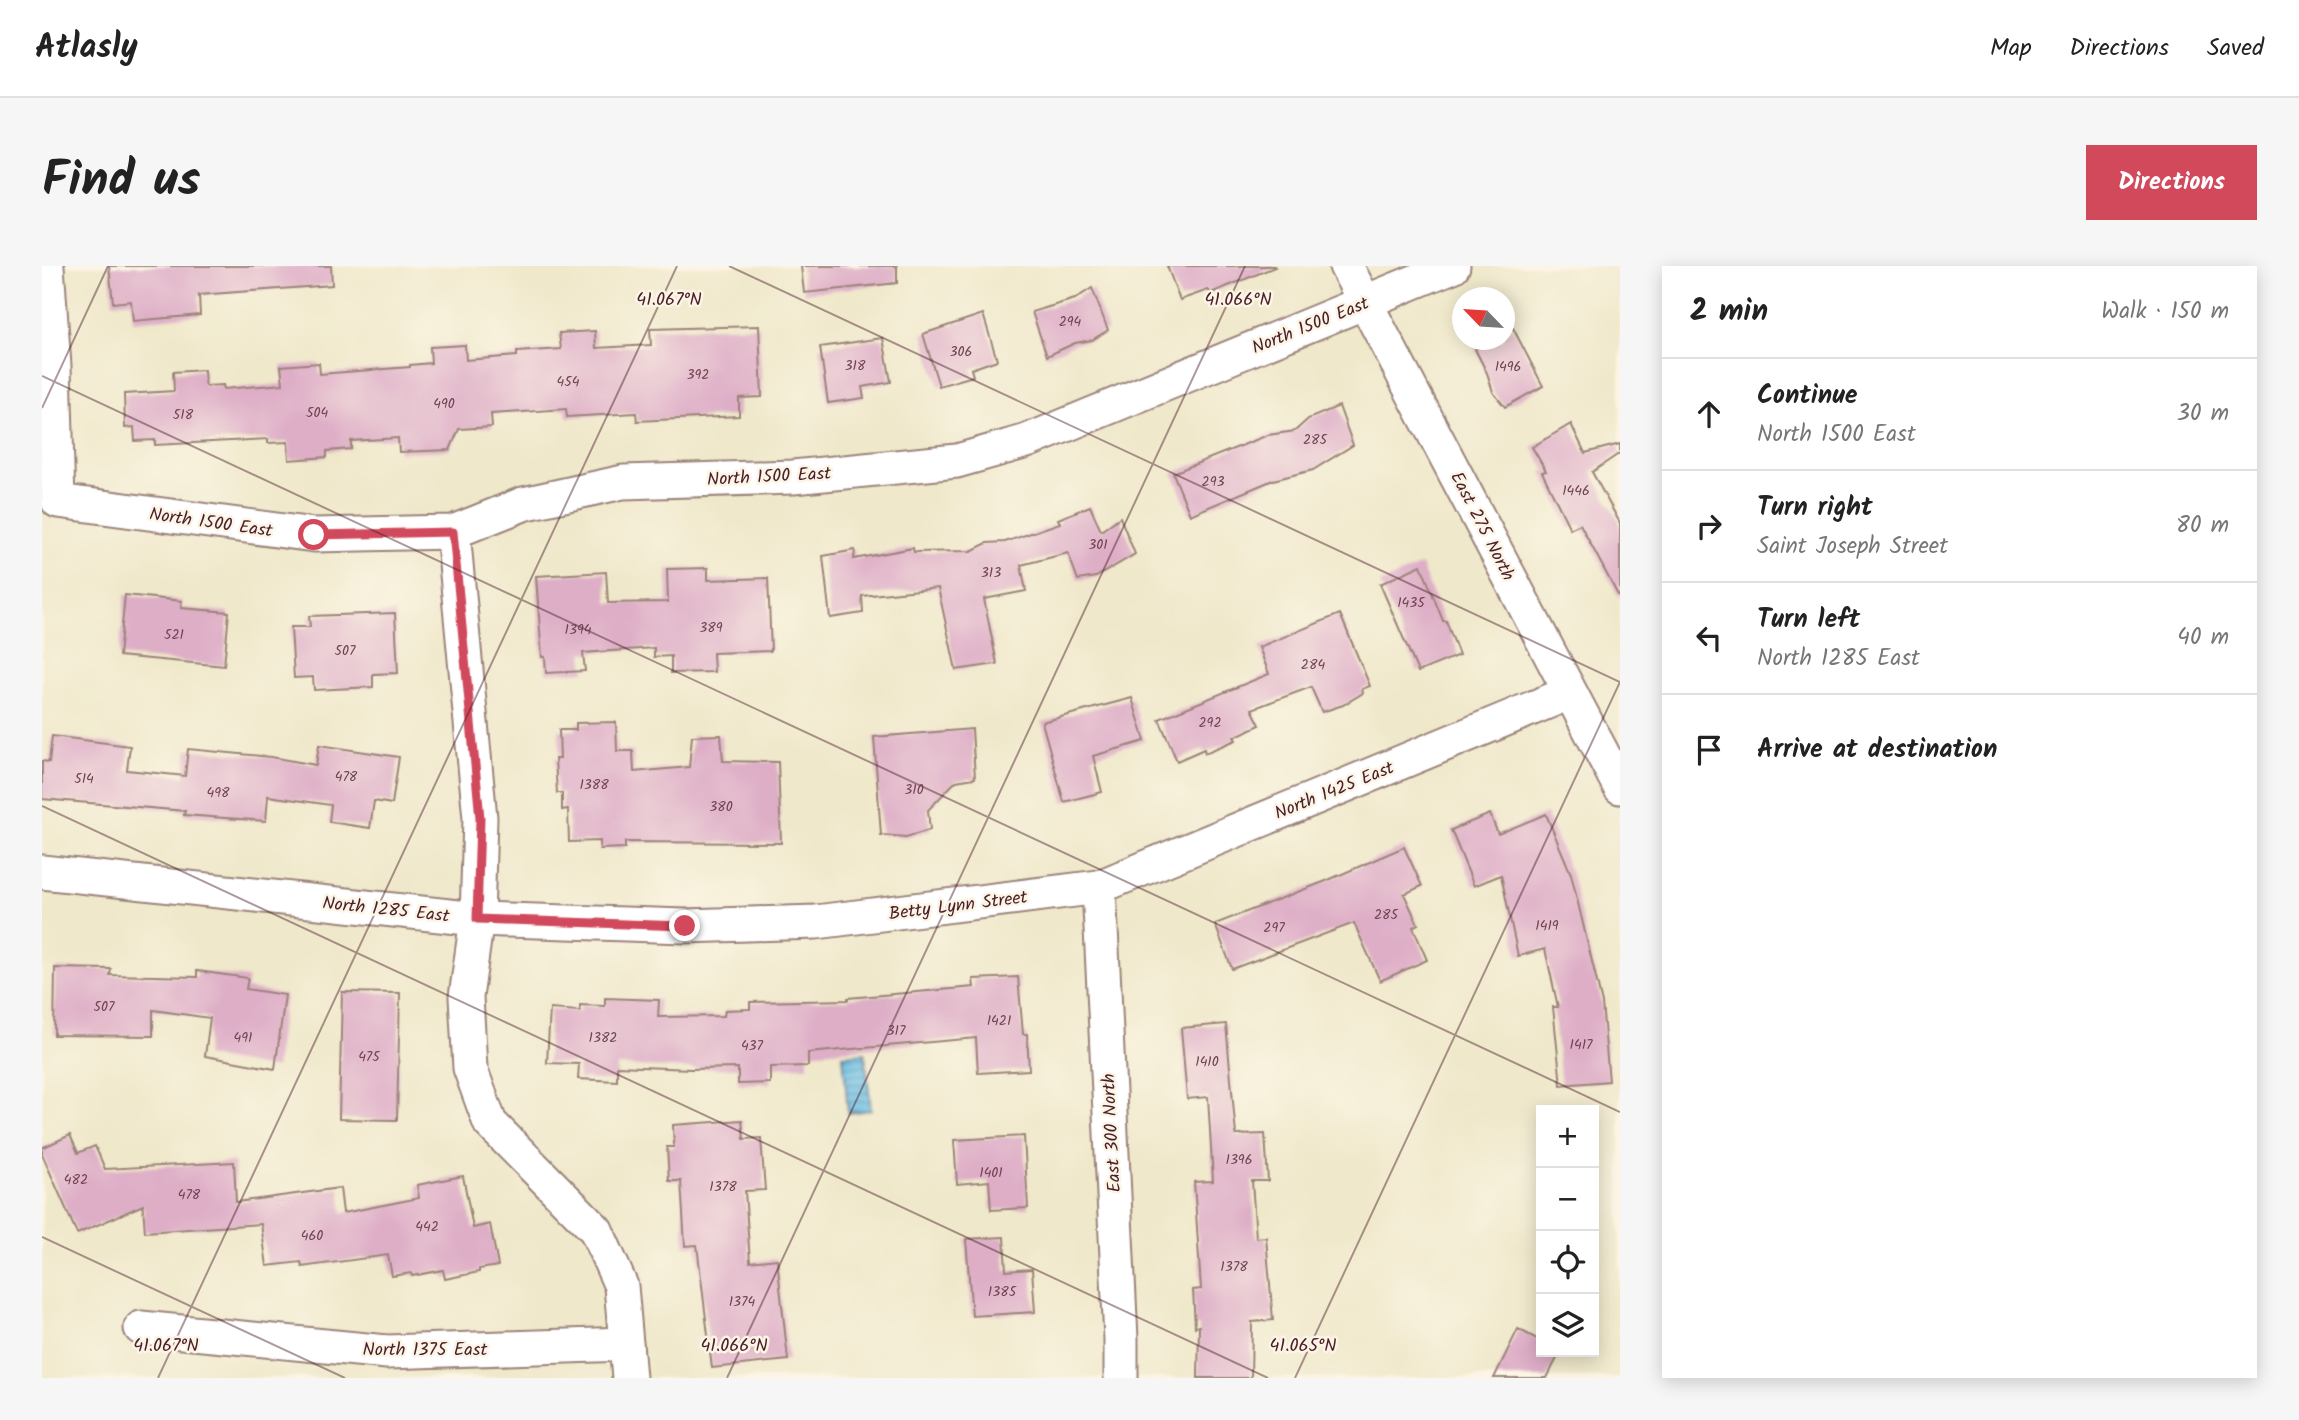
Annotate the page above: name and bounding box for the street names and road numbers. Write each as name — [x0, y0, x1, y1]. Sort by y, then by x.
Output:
street label: North 1500 East — [1248, 289, 1375, 363]
street label: North 1500 East — [706, 460, 833, 495]
street label: East 275 North — [1442, 467, 1522, 586]
street label: North 1500 East — [147, 500, 275, 547]
street label: North 1425 East — [1270, 754, 1400, 829]
street label: Betty Lynn Street — [887, 883, 1030, 929]
street label: North 1285 East — [321, 889, 452, 932]
street label: East 300 North — [1095, 1073, 1130, 1193]
street label: North 1375 East — [363, 1336, 488, 1365]

